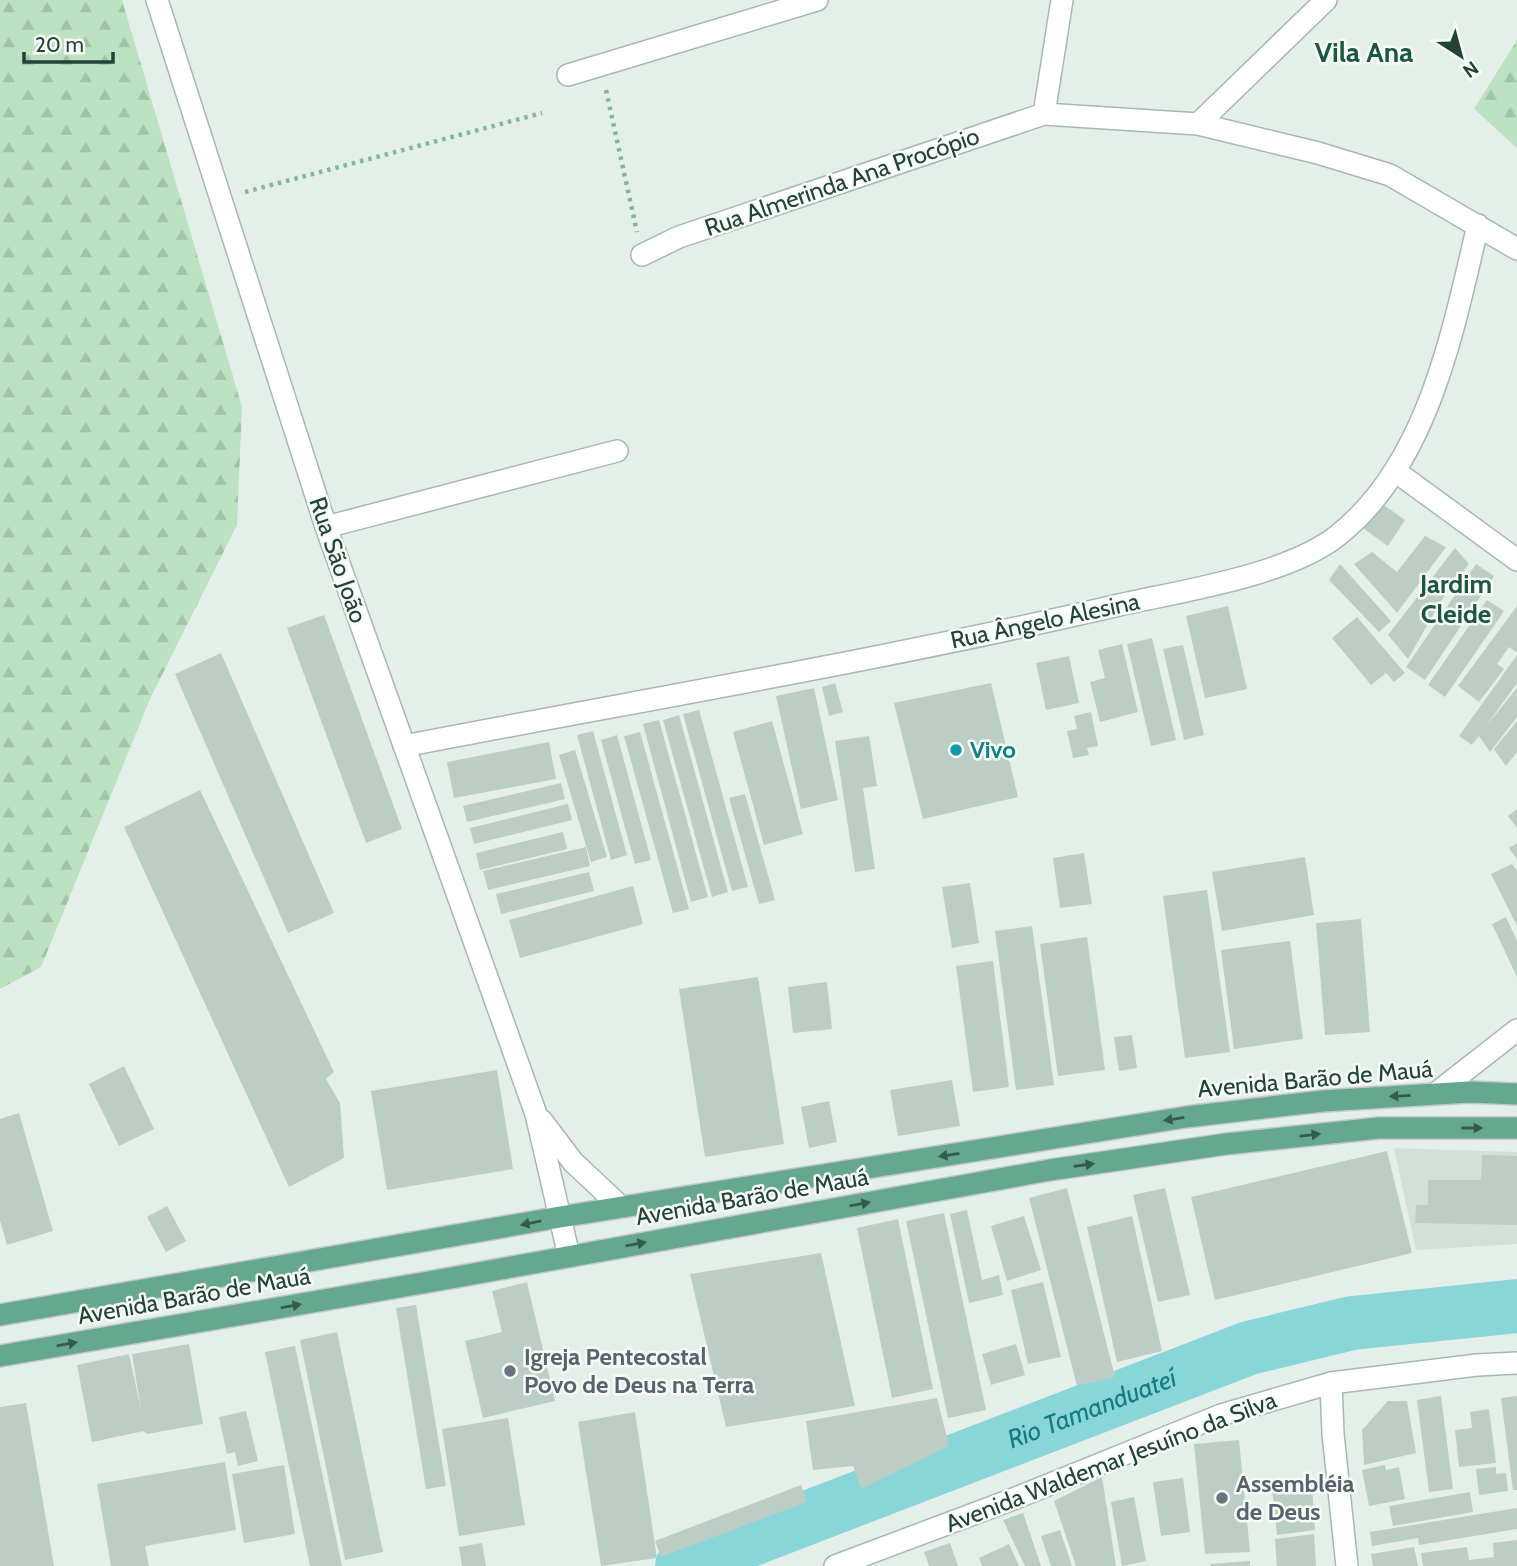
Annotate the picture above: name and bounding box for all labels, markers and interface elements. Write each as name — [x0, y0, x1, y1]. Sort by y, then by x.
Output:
scale bar — [24, 21, 114, 65]
north arrow — [1426, 21, 1496, 91]
text: 20 m — [35, 32, 84, 57]
district label: Vila Ana — [1315, 35, 1413, 69]
text: N — [1459, 56, 1483, 83]
street label: Rua Almerinda Ana Procópio — [701, 121, 983, 242]
street label: Rua São João — [303, 493, 374, 627]
district label: Jardim Cleide — [1419, 568, 1492, 630]
street label: Rua Ângelo Alesina — [948, 586, 1143, 655]
place label: Vivo — [970, 735, 1016, 764]
marker: Vivo — [948, 742, 964, 758]
street label: Avenida Barão de Mauá — [1196, 1054, 1434, 1103]
one-way arrow — [1389, 1091, 1411, 1102]
one-way arrow — [1163, 1114, 1185, 1125]
one-way arrow — [1461, 1122, 1483, 1134]
one-way arrow — [1299, 1129, 1321, 1140]
one-way arrow — [938, 1150, 960, 1161]
one-way arrow — [1073, 1159, 1095, 1170]
street label: Avenida Barão de Mauá — [633, 1162, 871, 1231]
one-way arrow — [849, 1198, 871, 1209]
one-way arrow — [520, 1218, 542, 1229]
one-way arrow — [625, 1238, 647, 1249]
street label: Avenida Barão de Mauá — [75, 1261, 313, 1330]
one-way arrow — [281, 1300, 303, 1311]
one-way arrow — [56, 1338, 78, 1349]
place label: Igreja Pentecostal Povo de Deus na Terra — [524, 1342, 754, 1399]
water label: Rio Tamanduateí — [1003, 1361, 1183, 1455]
marker: Igreja Pentecostal Povo de Deus na Terra — [502, 1363, 518, 1379]
street label: Avenida Waldemar Jesuíno da Silva — [941, 1385, 1281, 1538]
place label: Assembléia de Deus — [1236, 1469, 1355, 1526]
marker: Assembléia de Deus — [1214, 1490, 1230, 1506]

